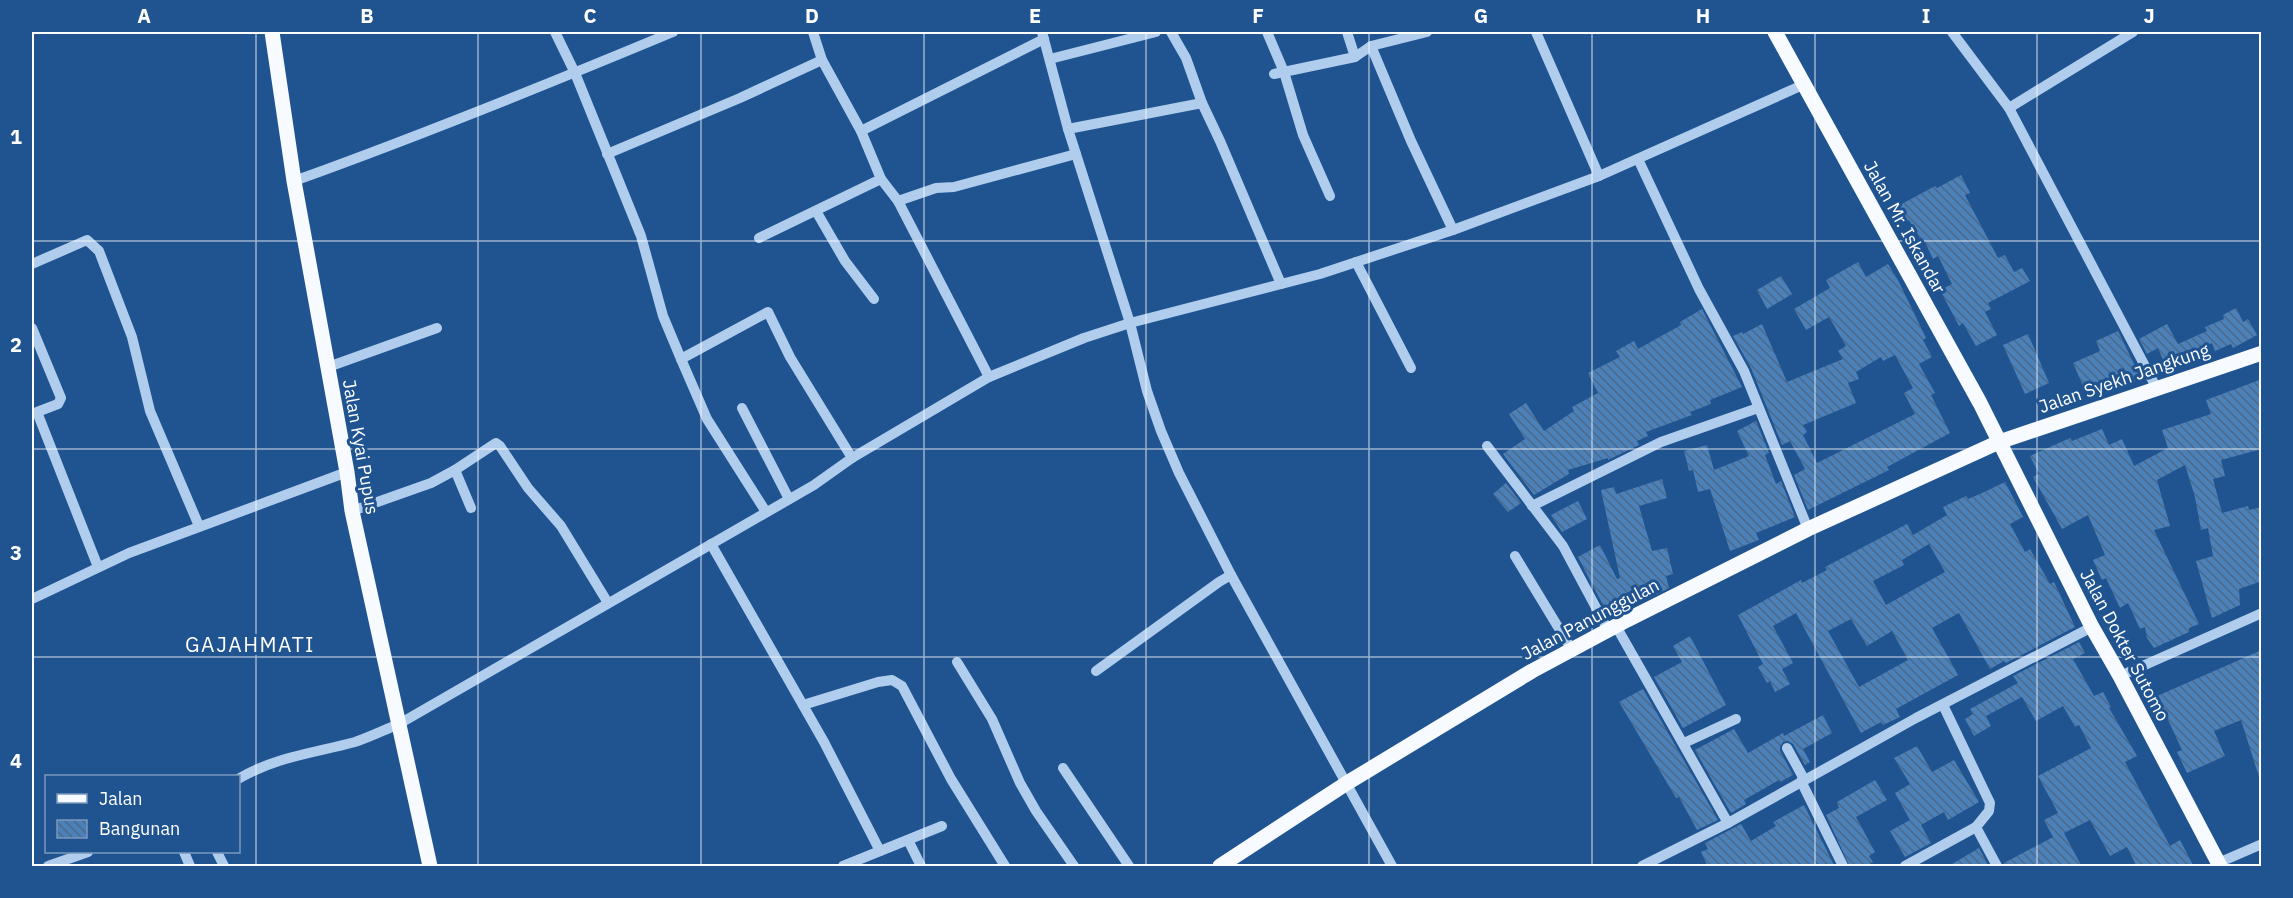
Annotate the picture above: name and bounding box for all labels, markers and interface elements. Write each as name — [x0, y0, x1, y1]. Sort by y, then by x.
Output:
text: A — [137, 2, 151, 29]
text: B — [360, 2, 374, 29]
text: C — [583, 2, 597, 29]
text: D — [805, 2, 819, 29]
text: E — [1029, 2, 1041, 29]
text: F — [1252, 2, 1264, 29]
text: G — [1474, 2, 1488, 29]
text: H — [1696, 2, 1710, 29]
text: I — [1922, 2, 1930, 29]
text: J — [2143, 2, 2155, 29]
text: 1 — [10, 123, 22, 150]
street label: Jalan Mr. Iskandar — [1859, 156, 1951, 298]
text: 2 — [10, 331, 22, 358]
street label: Jalan Syekh Jangkung — [2036, 338, 2213, 418]
street label: Jalan Kyai Pupus — [338, 378, 384, 516]
text: 3 — [10, 539, 22, 566]
street label: Jalan Dokter Sutomo — [2075, 565, 2175, 725]
street label: Jalan Panunggulan — [1517, 573, 1663, 665]
district label: GAJAHMATI — [185, 630, 315, 658]
text: 4 — [10, 747, 22, 774]
legend — [45, 775, 240, 853]
text: Jalan — [99, 787, 143, 810]
text: Bangunan — [99, 817, 180, 840]

